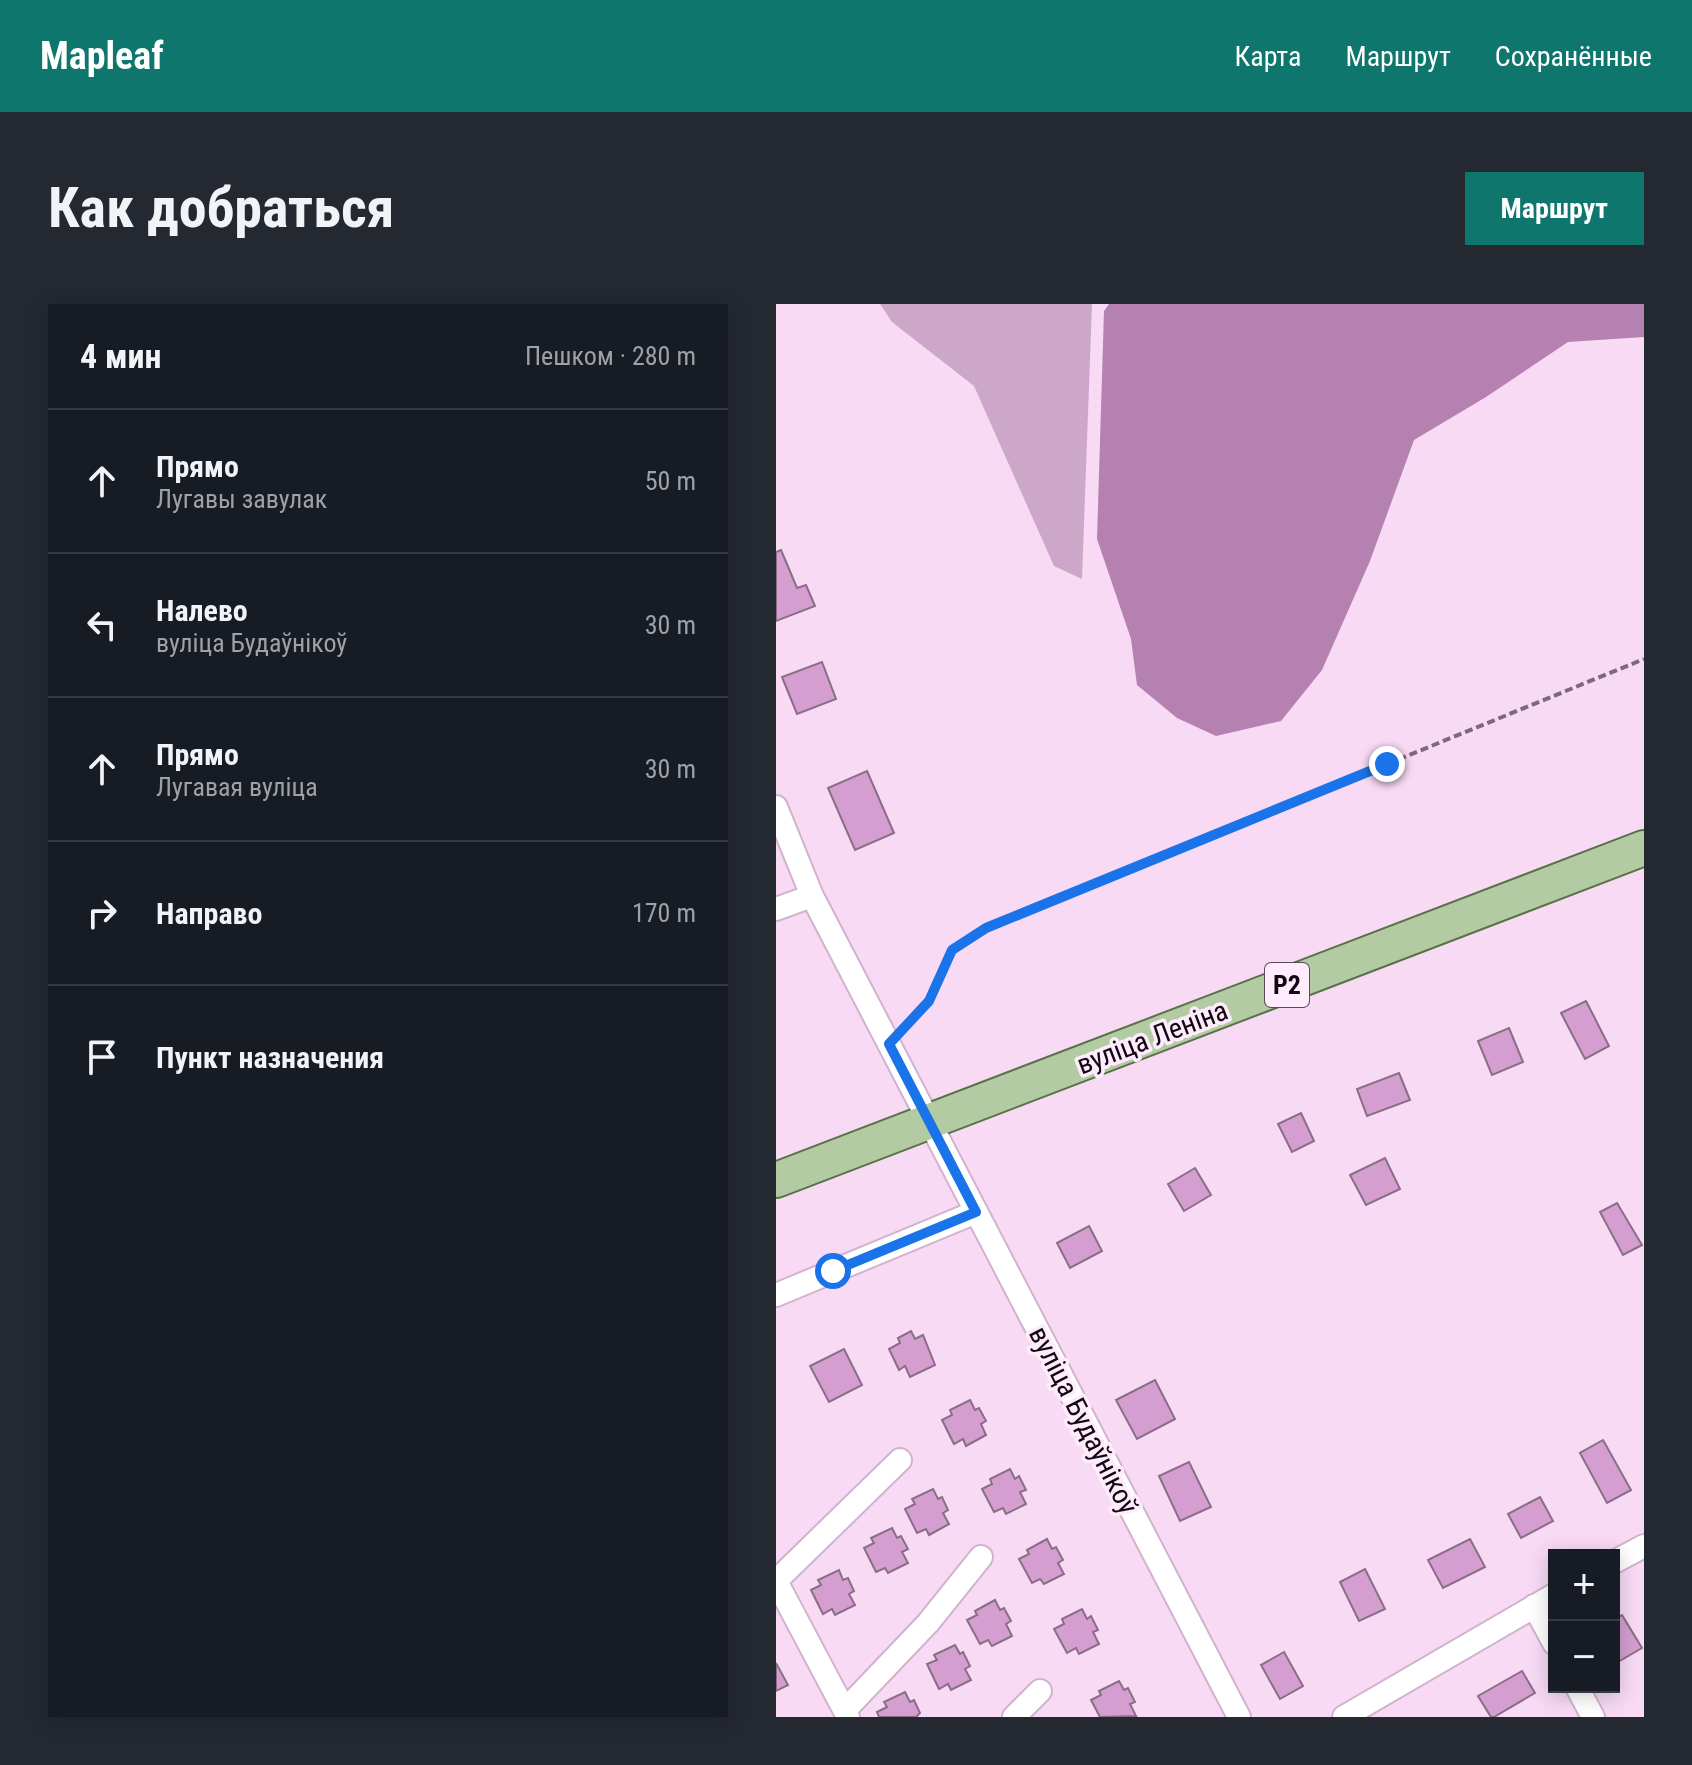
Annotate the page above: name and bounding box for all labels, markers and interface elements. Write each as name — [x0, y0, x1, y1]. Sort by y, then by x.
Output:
text: Mapleaf — [40, 34, 164, 78]
text: Карта — [1235, 40, 1301, 73]
text: Маршрут — [1345, 40, 1451, 73]
text: Сохранённые — [1495, 40, 1652, 73]
button: Маршрут — [1465, 172, 1644, 245]
text: Как добраться — [48, 175, 394, 241]
text: 4 мин — [80, 336, 162, 376]
text: Пешком · 280 m — [525, 341, 696, 371]
text: Прямо — [156, 449, 239, 484]
icon: ahead — [80, 459, 124, 503]
text: 50 m — [645, 466, 696, 496]
text: Лугавы завулак — [156, 484, 327, 514]
text: Налево — [156, 593, 248, 628]
icon: left — [80, 603, 124, 647]
text: 30 m — [645, 610, 696, 640]
text: вуліца Будаўнікоў — [156, 628, 347, 658]
text: Прямо — [156, 737, 239, 772]
route end — [1369, 746, 1405, 782]
icon: ahead — [80, 747, 124, 791]
text: 30 m — [645, 754, 696, 784]
text: Лугавая вуліца — [156, 772, 318, 802]
icon: right — [80, 891, 124, 935]
text: Направо — [156, 896, 262, 931]
text: 170 m — [632, 898, 696, 928]
road number: Р2 — [1265, 963, 1309, 1007]
street label: вуліца Леніна — [1072, 994, 1232, 1081]
icon: arrive — [80, 1035, 124, 1079]
text: Пункт назначения — [156, 1040, 384, 1075]
route start — [815, 1253, 851, 1289]
street label: вуліца Будаўнікоў — [1022, 1321, 1145, 1520]
map controls — [1548, 1549, 1620, 1693]
button: + — [1548, 1549, 1620, 1621]
button: − — [1548, 1621, 1620, 1693]

